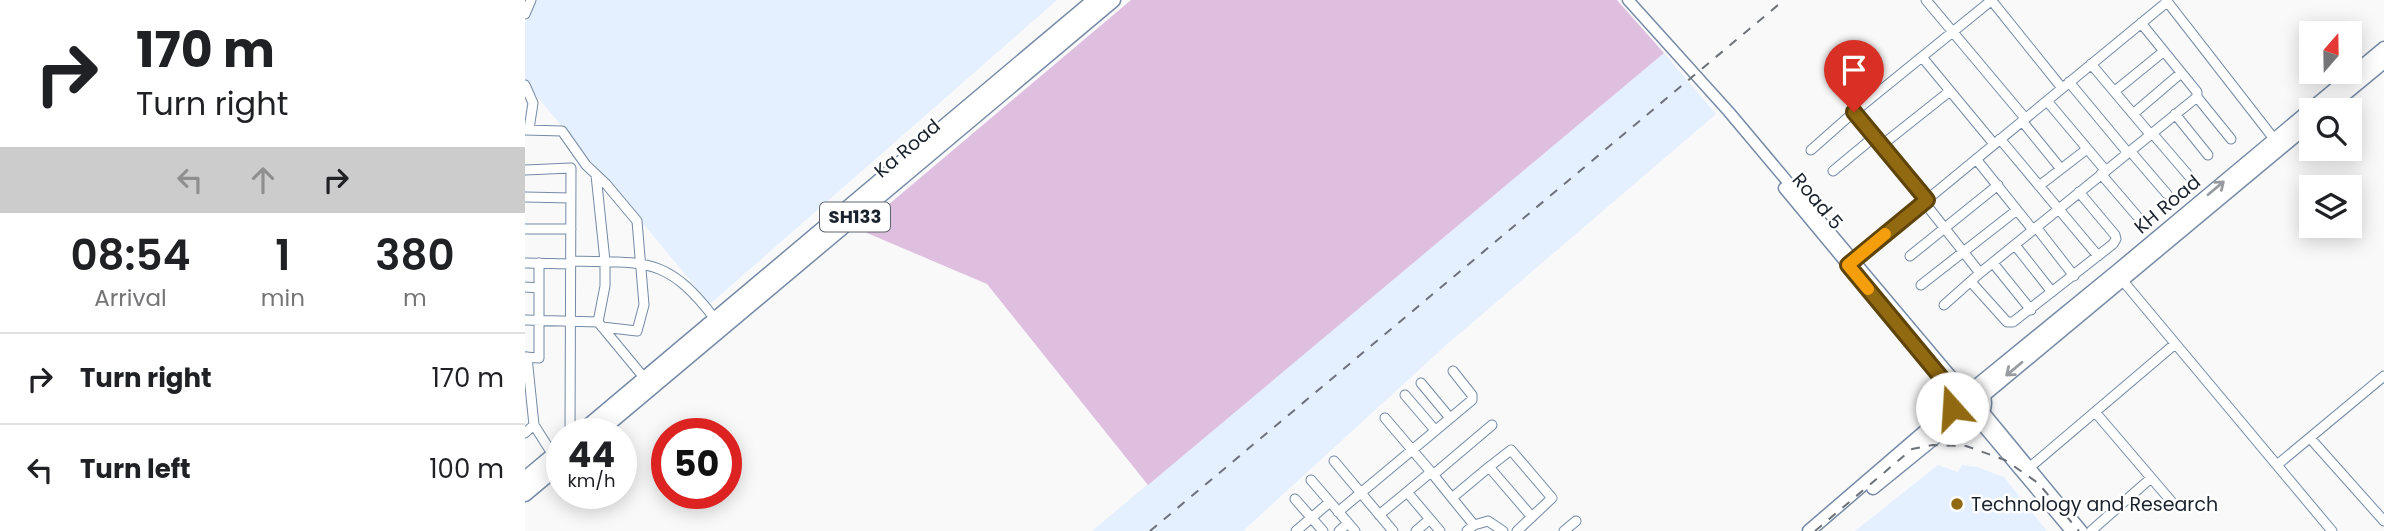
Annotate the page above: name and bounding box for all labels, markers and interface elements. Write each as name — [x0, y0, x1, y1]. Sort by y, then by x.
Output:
text: 170 m — [136, 16, 275, 84]
north arrow — [2299, 21, 2363, 84]
map controls — [2299, 21, 2362, 238]
icon: right — [21, 28, 112, 119]
pin — [1824, 40, 1884, 112]
icon: arrive — [1835, 51, 1873, 89]
text: Turn right — [136, 81, 288, 126]
button: search — [2299, 98, 2362, 161]
street label: Ka Road — [868, 113, 946, 184]
icon: left — [171, 161, 209, 199]
icon: ahead — [244, 161, 282, 199]
icon: right — [317, 161, 355, 199]
street label: Road 5 — [1786, 167, 1849, 235]
street label: KH Road — [2128, 169, 2206, 240]
button: layers — [2299, 175, 2362, 238]
one-way arrow — [2207, 180, 2225, 196]
road number: SH133 — [820, 202, 890, 232]
text: 08:54 — [70, 226, 190, 285]
text: 1 — [275, 226, 290, 285]
text: 380 — [375, 226, 455, 285]
text: Arrival — [94, 282, 167, 314]
text: min — [261, 282, 305, 314]
text: m — [403, 282, 427, 314]
icon: right — [21, 360, 59, 398]
text: Turn right — [80, 360, 212, 396]
text: 170 m — [431, 360, 504, 396]
one-way arrow — [2005, 361, 2023, 377]
position arrow — [1915, 371, 1989, 445]
speed limit sign: 50 — [651, 418, 742, 509]
text: 44 — [568, 430, 615, 479]
icon: left — [21, 451, 59, 489]
text: Turn left — [80, 451, 191, 487]
text: 100 m — [429, 451, 504, 487]
text: km/h — [568, 468, 615, 493]
place label: Technology and Research — [1971, 491, 2218, 518]
marker: Technology and Research — [1949, 496, 1965, 512]

